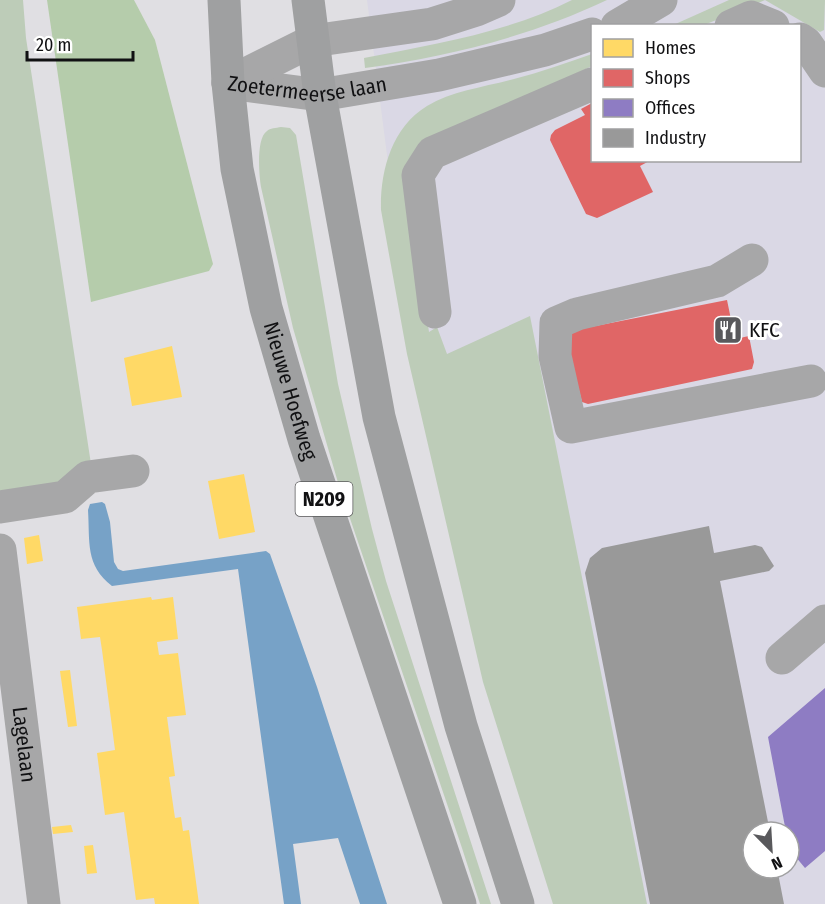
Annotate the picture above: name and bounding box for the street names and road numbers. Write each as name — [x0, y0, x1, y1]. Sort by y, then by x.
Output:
street label: Zoetermeerse laan — [226, 70, 389, 108]
street label: Nieuwe Hoefweg — [258, 319, 323, 464]
road number: N209 — [296, 482, 352, 516]
street label: Lagelaan — [7, 705, 42, 784]

